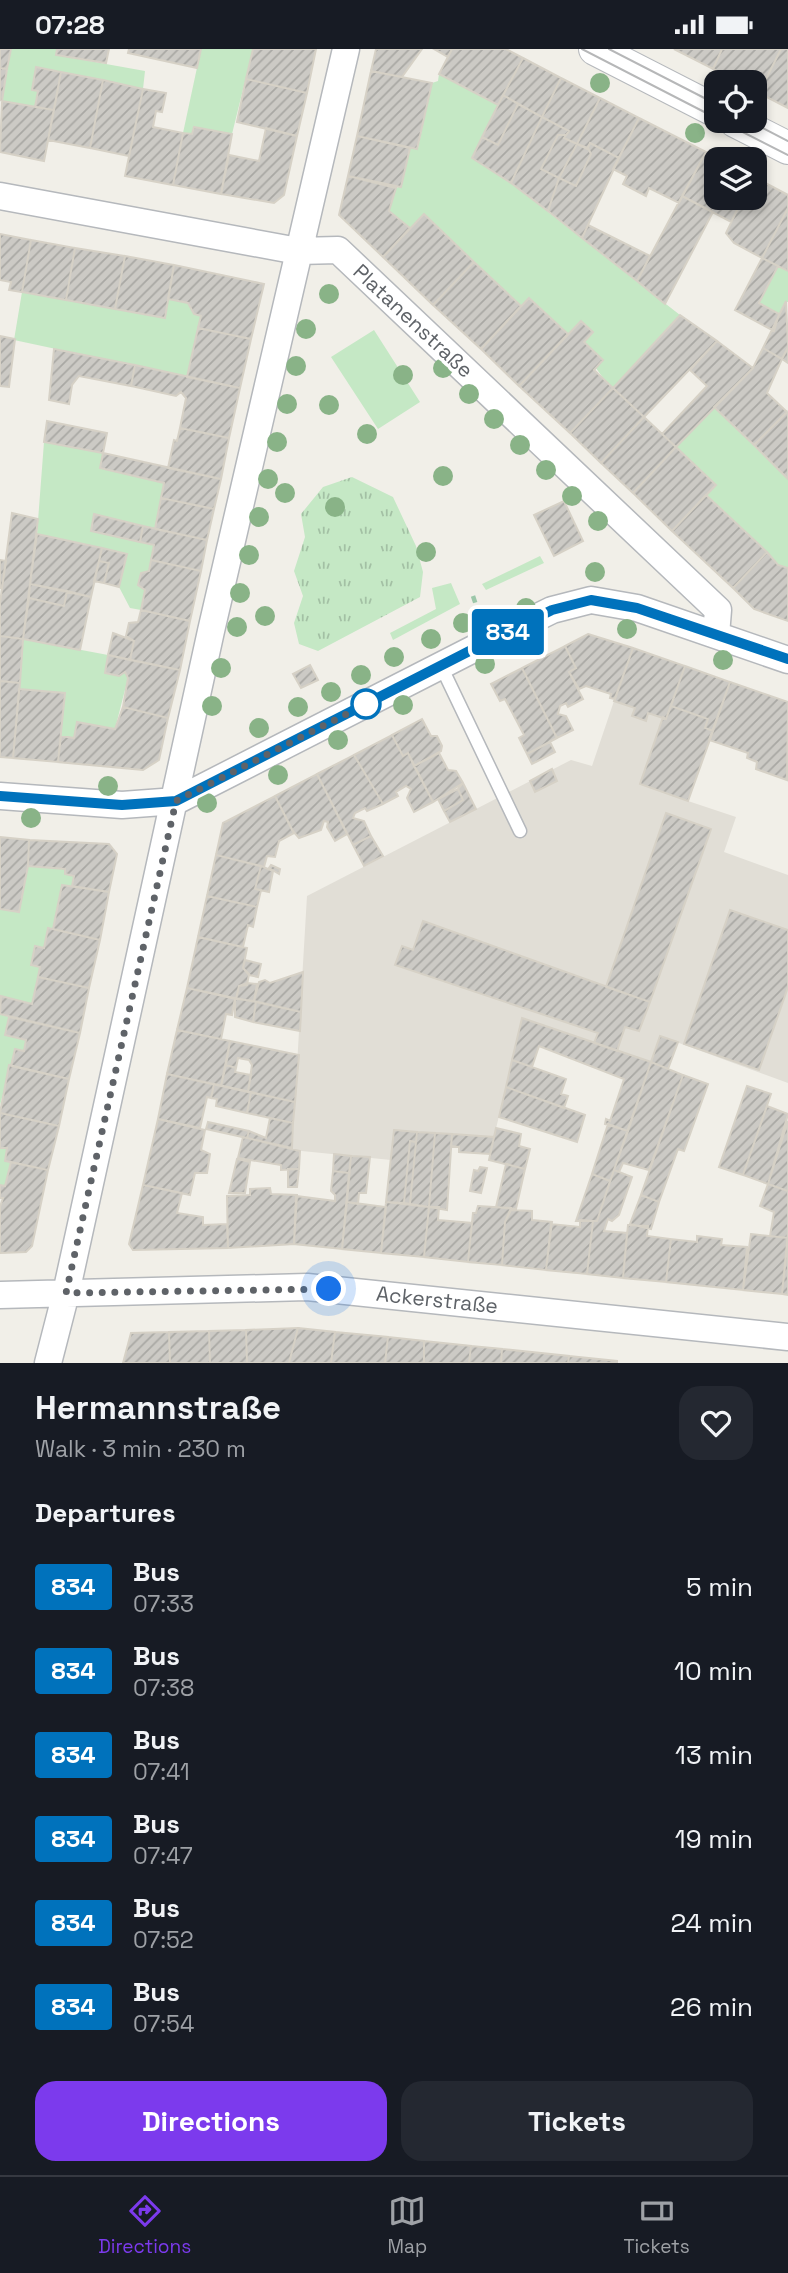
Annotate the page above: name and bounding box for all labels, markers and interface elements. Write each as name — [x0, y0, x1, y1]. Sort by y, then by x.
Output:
text: 07:28 — [35, 8, 105, 42]
map controls — [704, 70, 767, 210]
button: locate — [704, 70, 767, 133]
button: layers — [704, 147, 767, 210]
street label: Platanenstraße — [348, 258, 479, 383]
line badge: 834 — [468, 609, 548, 655]
text: 834 — [486, 616, 530, 647]
unlabelled marker — [351, 689, 381, 719]
your location — [311, 1271, 346, 1306]
street label: Ackerstraße — [375, 1280, 499, 1319]
button: heart — [679, 1386, 753, 1460]
text: Hermannstraße — [35, 1387, 281, 1429]
text: Walk · 3 min · 230 m — [35, 1434, 246, 1464]
text: Departures — [35, 1496, 176, 1530]
text: Bus — [133, 1555, 180, 1589]
text: 5 min — [686, 1570, 753, 1604]
text: 834 — [51, 1571, 96, 1602]
text: 07:33 — [133, 1589, 194, 1619]
text: Bus — [133, 1639, 180, 1673]
text: 10 min — [674, 1654, 753, 1688]
text: 834 — [51, 1655, 96, 1686]
text: 07:38 — [133, 1673, 194, 1703]
text: Bus — [133, 1723, 180, 1757]
text: 13 min — [675, 1738, 753, 1772]
text: 834 — [51, 1739, 96, 1770]
text: 07:41 — [133, 1757, 190, 1787]
text: Bus — [133, 1807, 180, 1841]
text: 19 min — [675, 1822, 753, 1856]
text: 834 — [51, 1823, 96, 1854]
text: 07:47 — [133, 1841, 193, 1871]
text: Bus — [133, 1891, 180, 1925]
text: 24 min — [670, 1906, 753, 1940]
text: 834 — [51, 1907, 96, 1938]
text: 07:52 — [133, 1925, 194, 1955]
text: Bus — [133, 1975, 180, 2009]
text: 26 min — [670, 1990, 753, 2024]
text: 834 — [51, 1991, 96, 2022]
text: 07:54 — [133, 2009, 194, 2039]
button: Directions — [35, 2081, 387, 2161]
button: Tickets — [401, 2081, 753, 2161]
tab: Directions — [98, 2192, 191, 2259]
tab: Map — [388, 2192, 427, 2259]
tab: Tickets — [623, 2192, 690, 2259]

